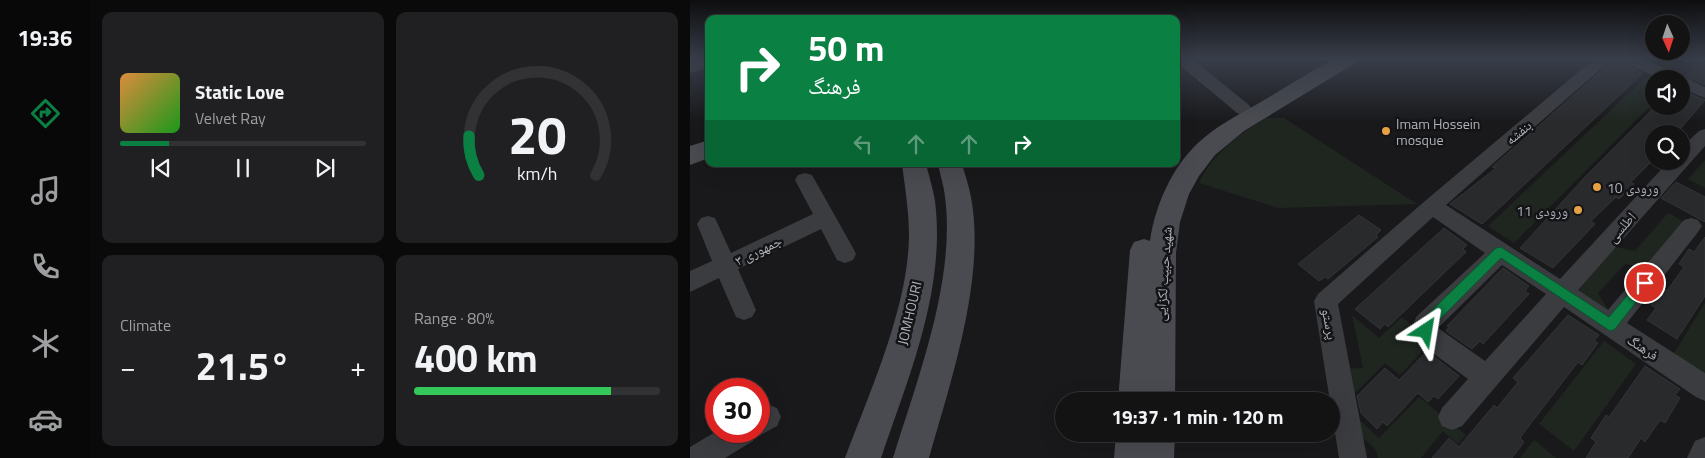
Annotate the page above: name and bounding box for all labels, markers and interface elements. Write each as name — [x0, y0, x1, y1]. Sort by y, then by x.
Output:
north arrow — [1645, 15, 1690, 60]
map controls — [1645, 15, 1690, 170]
text: 19:36 — [18, 21, 72, 55]
text: 50 m — [808, 21, 884, 75]
icon: right — [725, 35, 790, 100]
text: فرهنگ — [808, 69, 861, 103]
button: sound — [1645, 70, 1690, 115]
text: Static Love — [195, 77, 284, 106]
text: 20 — [508, 95, 566, 174]
icon: directions — [28, 96, 63, 131]
text: Velvet Ray — [195, 106, 266, 130]
place label: Imam Hossein mosque — [1396, 113, 1480, 150]
street label: بنفشه — [1500, 115, 1536, 149]
marker: Imam Hossein mosque — [1380, 125, 1392, 137]
button: search — [1645, 125, 1690, 170]
icon: left — [849, 130, 877, 158]
icon: ahead — [902, 130, 930, 158]
icon: ahead — [955, 130, 983, 158]
icon: right — [1008, 130, 1036, 158]
icon: previous — [147, 154, 175, 182]
icon: pause — [229, 154, 257, 182]
icon: next — [311, 154, 339, 182]
text: km/h — [517, 160, 557, 187]
icon: music — [28, 173, 63, 208]
place label: ورودی 10 — [1607, 177, 1659, 198]
marker: ورودی 10 — [1591, 181, 1603, 193]
place label: ورودی 11 — [1516, 200, 1568, 221]
marker: ورودی 11 — [1572, 204, 1584, 216]
street label: اطلسی — [1602, 207, 1640, 247]
street label: شهید حبیب لکزایی — [1149, 226, 1177, 322]
street label: جمهوری ۳ — [731, 230, 785, 270]
icon: phone — [28, 249, 63, 284]
pin — [1624, 262, 1666, 304]
icon: arrive — [1631, 269, 1659, 297]
street label: JOMHOURI — [891, 279, 927, 347]
position arrow — [1399, 304, 1451, 356]
text: Range · 80% — [414, 306, 494, 330]
street label: پرستو — [1317, 307, 1343, 341]
text: Climate — [120, 313, 171, 337]
icon: climate — [28, 326, 63, 361]
text: 400 km — [414, 329, 538, 387]
street label: فرهنگ — [1623, 329, 1663, 365]
text: 21.5° — [196, 337, 290, 395]
text: − — [120, 345, 136, 388]
text: + — [350, 345, 366, 388]
speed limit sign: 30 — [705, 378, 770, 443]
icon: car — [28, 402, 63, 437]
text: 19:37 · 1 min · 120 m — [1111, 402, 1284, 431]

